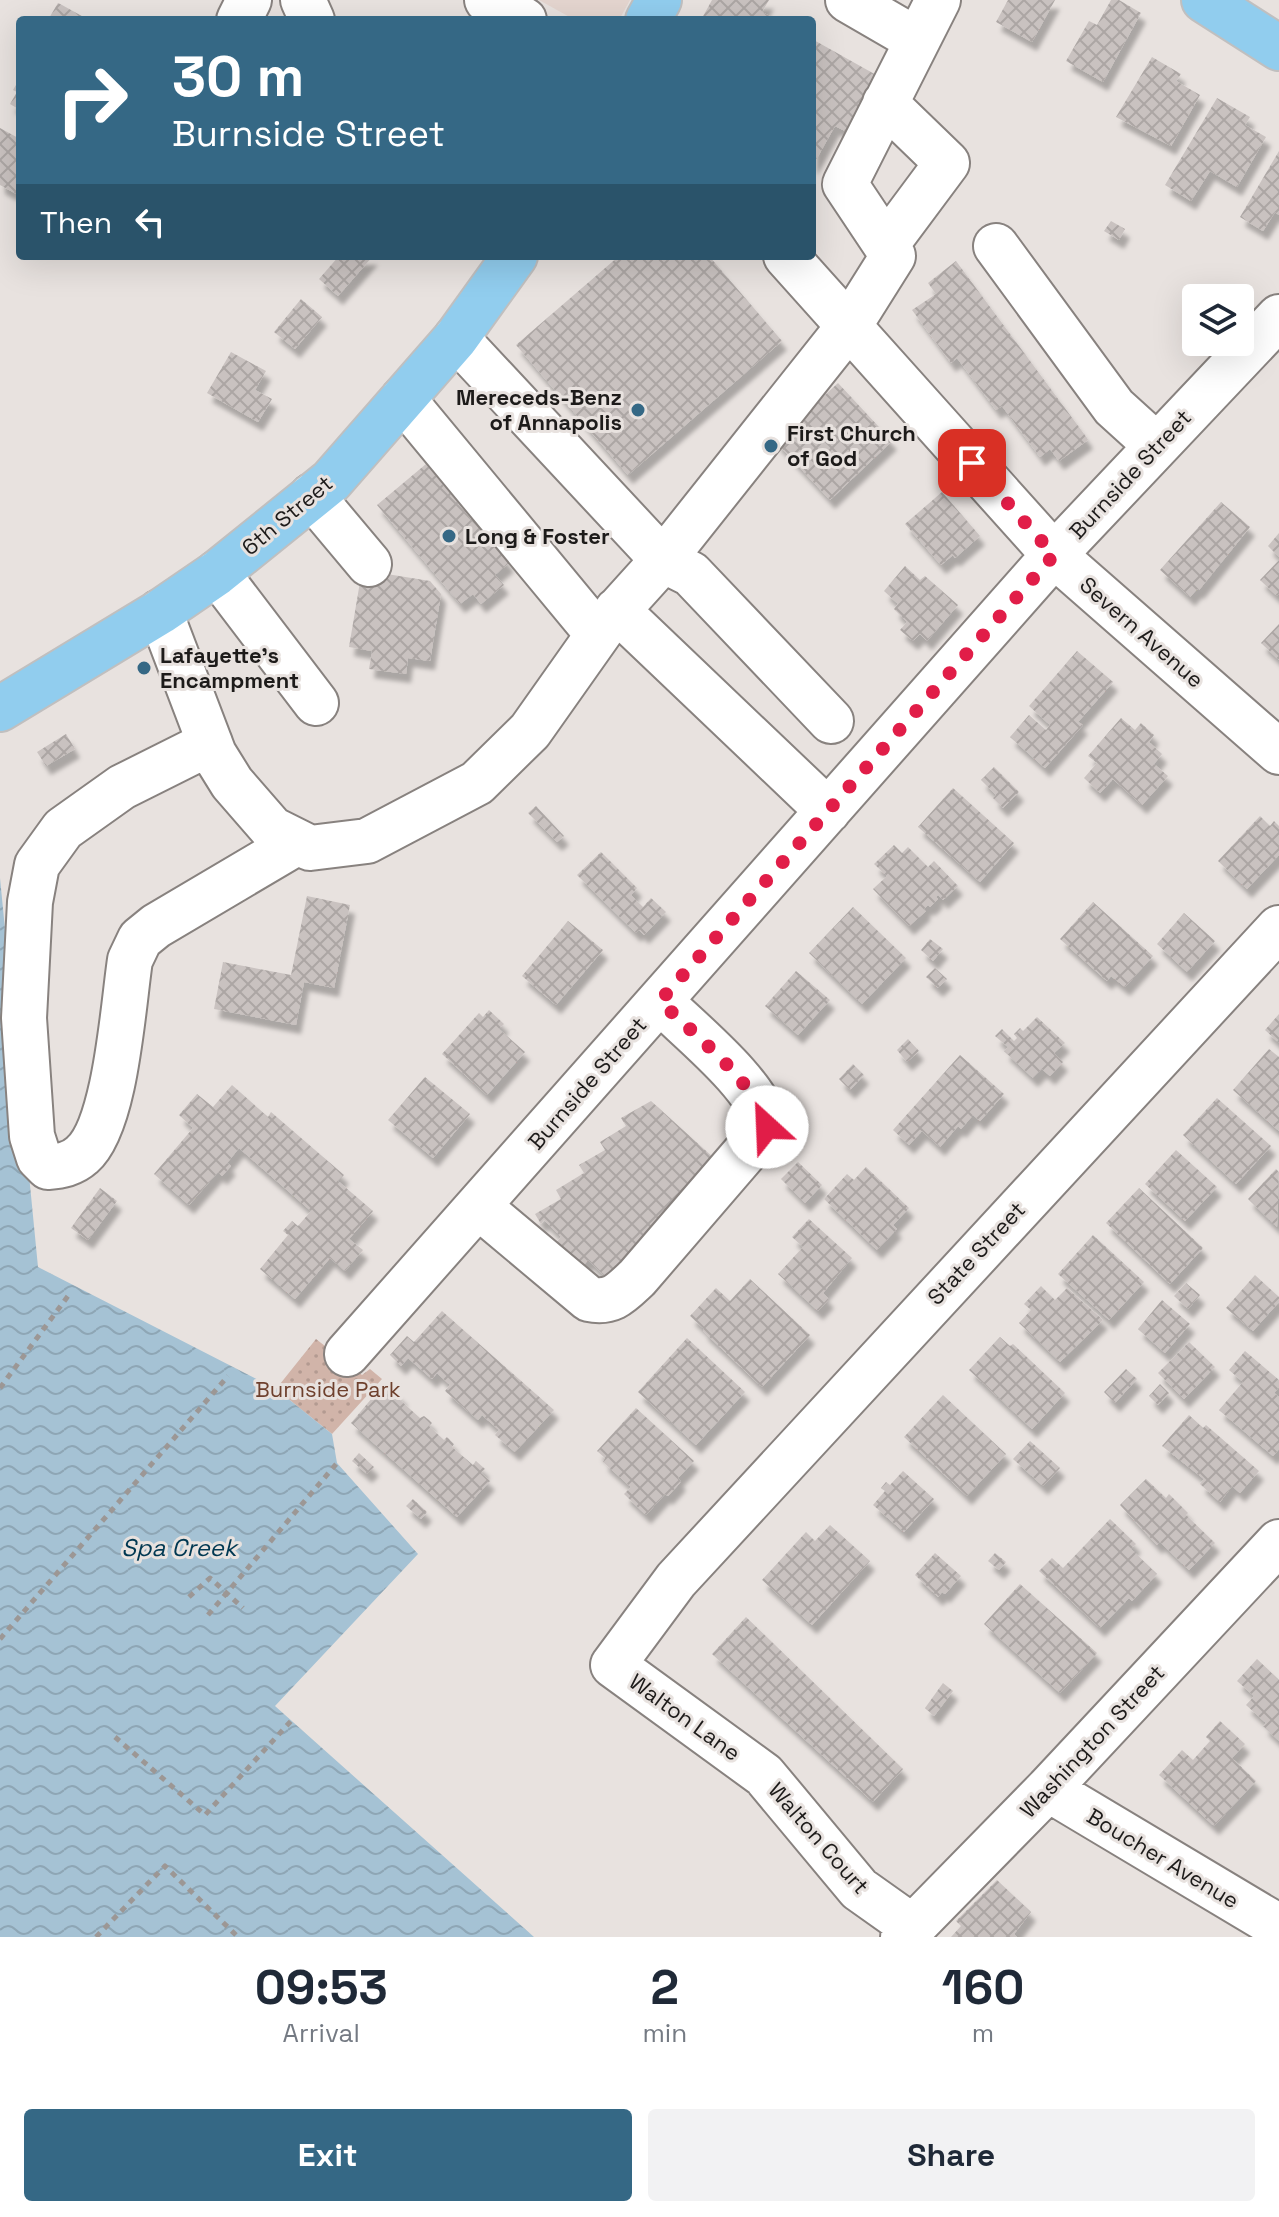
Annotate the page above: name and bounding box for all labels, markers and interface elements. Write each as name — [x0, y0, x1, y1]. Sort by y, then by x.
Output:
text: 30 m — [172, 41, 304, 112]
icon: right — [40, 48, 144, 152]
text: Burnside Street — [172, 111, 445, 157]
icon: left — [128, 200, 172, 244]
text: Then — [40, 203, 112, 242]
map controls — [1182, 284, 1254, 356]
button: layers — [1182, 284, 1254, 356]
place label: Mereceds-Benz of Annapolis — [456, 383, 622, 436]
marker: Mereceds-Benz of Annapolis — [629, 401, 647, 419]
street label: Burnside Street — [1063, 403, 1197, 545]
place label: First Church of God — [787, 419, 916, 472]
pin — [938, 429, 1006, 497]
marker: First Church of God — [762, 437, 780, 455]
icon: arrive — [950, 441, 994, 485]
street label: 6th Street — [236, 469, 338, 561]
place label: Long & Foster — [465, 522, 610, 550]
marker: Long & Foster — [440, 527, 458, 545]
street label: Severn Avenue — [1074, 570, 1210, 694]
place label: Lafayette's Encampment — [160, 641, 299, 694]
marker: Lafayette's Encampment — [135, 659, 153, 677]
street label: Burnside Street — [522, 1011, 652, 1155]
position arrow — [725, 1085, 809, 1169]
street label: State Street — [921, 1196, 1031, 1310]
park label: Burnside Park — [255, 1375, 401, 1403]
water label: Spa Creek — [121, 1532, 240, 1563]
street label: Washington Street — [1014, 1659, 1170, 1823]
street label: Walton Lane — [624, 1667, 746, 1767]
street label: Walton Court — [763, 1776, 875, 1900]
street label: Boucher Avenue — [1082, 1802, 1244, 1914]
text: 09:53 — [255, 1957, 388, 2018]
text: 2 — [651, 1957, 679, 2018]
text: 160 — [942, 1957, 1024, 2018]
text: Arrival — [283, 2016, 360, 2050]
text: min — [642, 2016, 687, 2050]
text: m — [972, 2016, 994, 2050]
button: Exit — [24, 2109, 632, 2201]
button: Share — [648, 2109, 1255, 2201]

